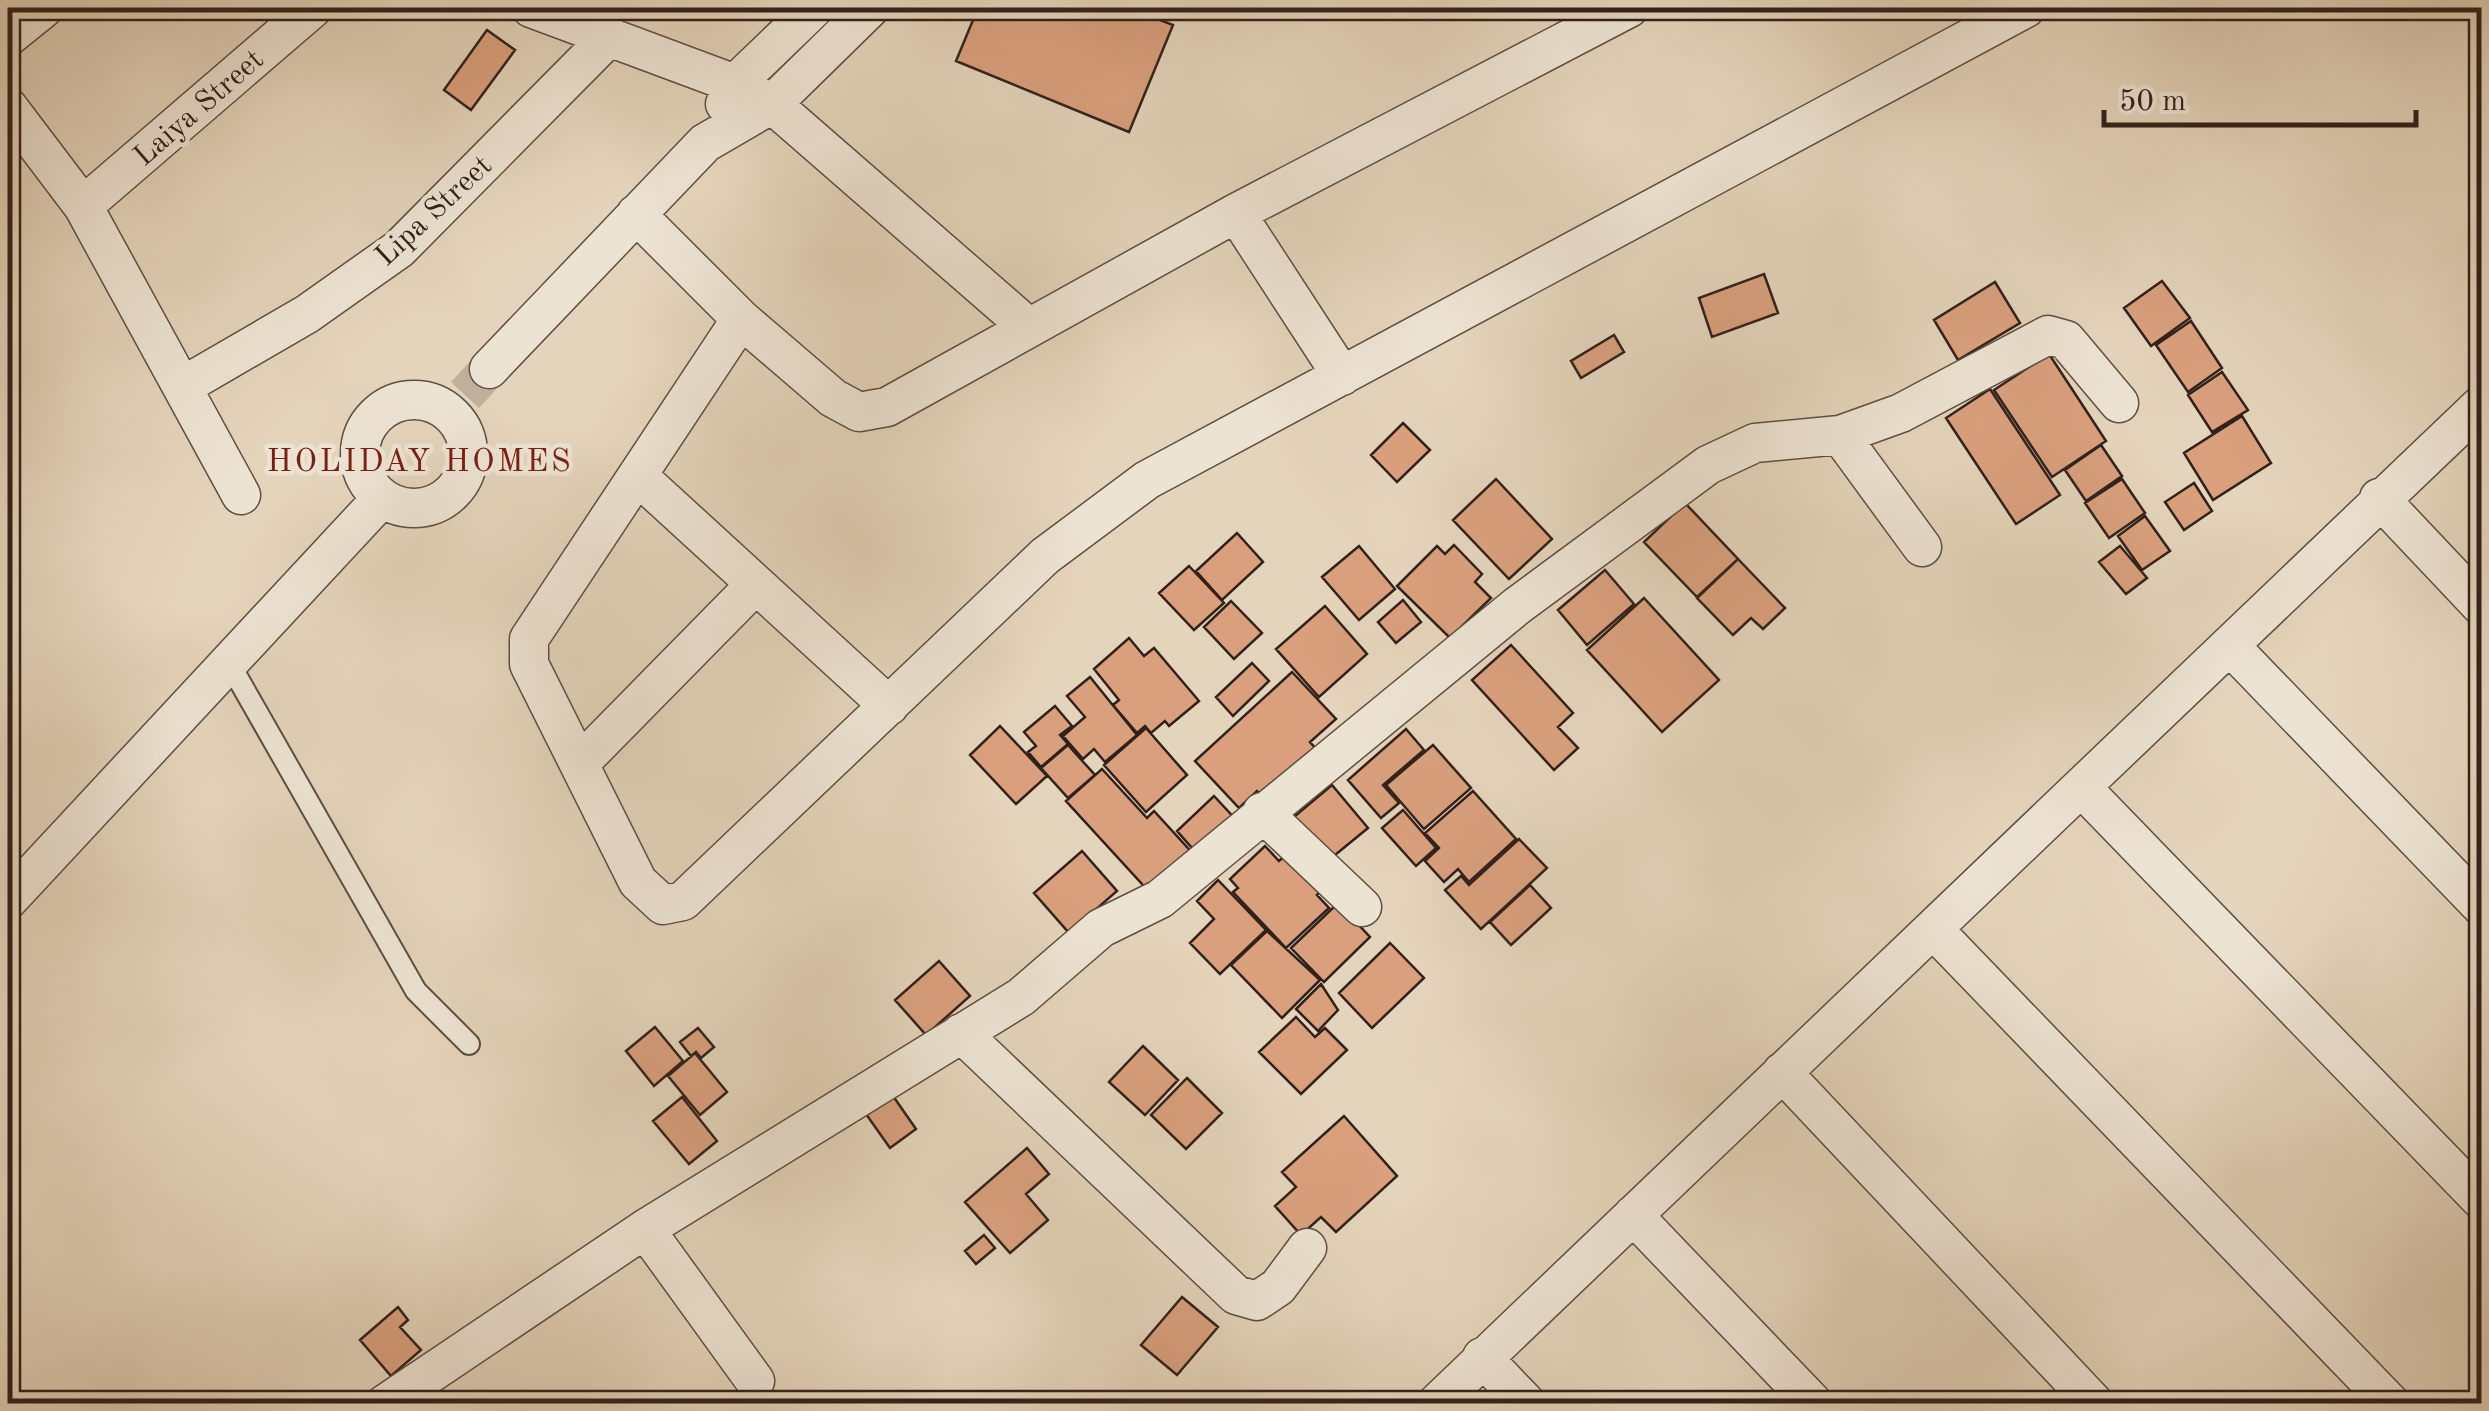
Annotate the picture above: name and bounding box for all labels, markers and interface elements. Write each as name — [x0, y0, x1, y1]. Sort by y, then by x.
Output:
street label: Laiya Street — [129, 44, 270, 173]
scale bar — [2104, 65, 2416, 127]
text: 50 m — [2119, 87, 2186, 117]
street label: Lipa Street — [371, 151, 498, 272]
district label: HOLIDAY HOMES — [267, 447, 573, 479]

